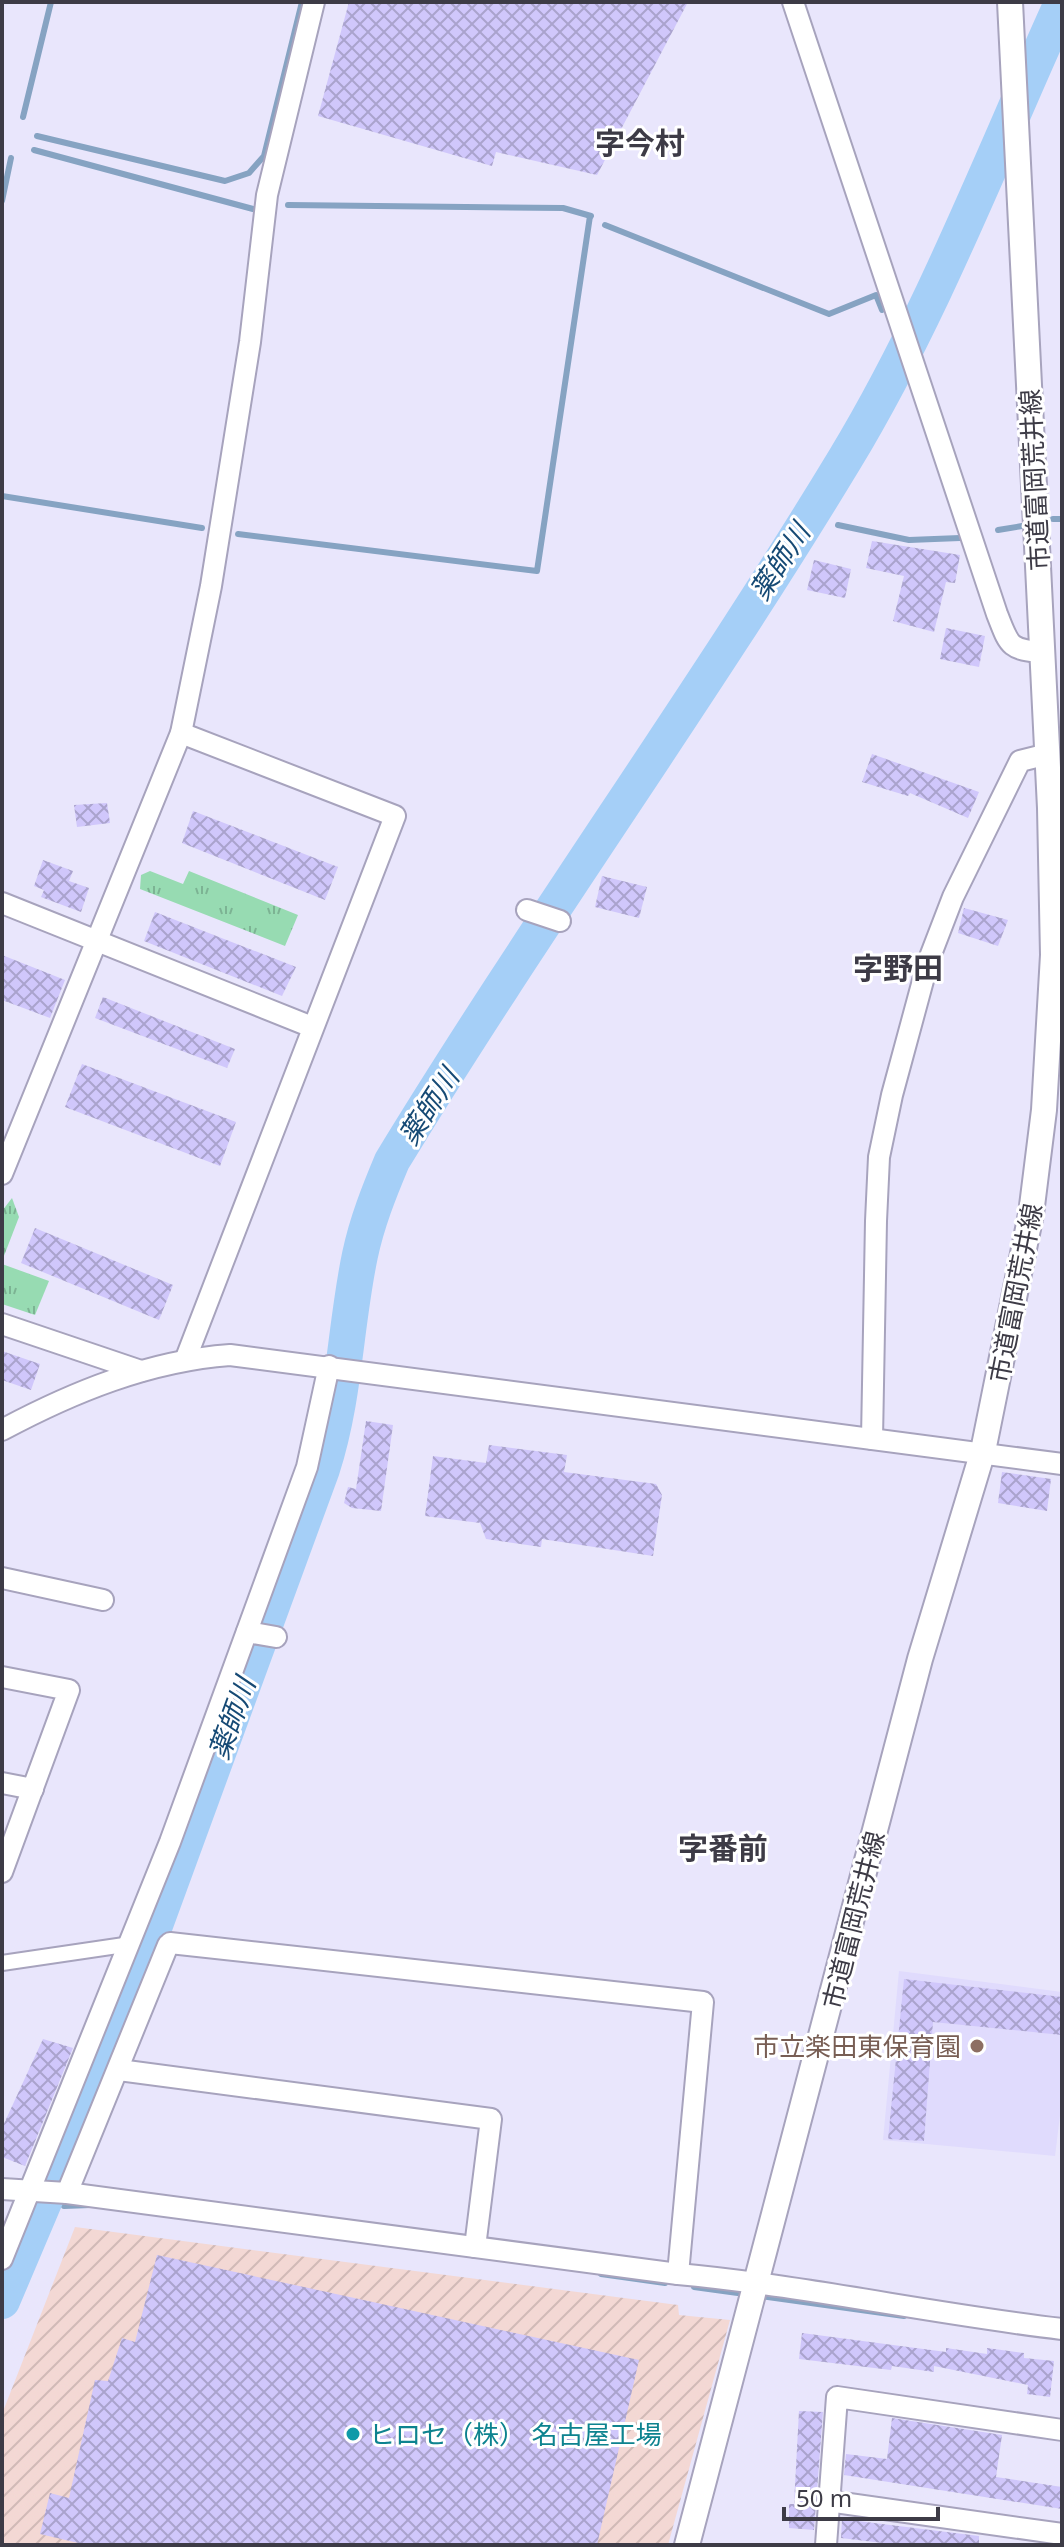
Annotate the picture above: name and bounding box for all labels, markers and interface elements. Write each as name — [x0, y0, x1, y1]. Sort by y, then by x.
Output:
district label: 字今村 — [595, 122, 685, 163]
street label: 市道富岡荒井線 — [1011, 388, 1057, 572]
water label: 薬師川 — [740, 513, 819, 607]
district label: 字野田 — [853, 947, 943, 988]
water label: 薬師川 — [389, 1058, 468, 1152]
street label: 市道富岡荒井線 — [980, 1200, 1050, 1386]
water label: 薬師川 — [199, 1669, 264, 1764]
district label: 字番前 — [678, 1827, 768, 1868]
street label: 市道富岡荒井線 — [814, 1827, 892, 2013]
place label: 市立楽田東保育園 — [753, 2028, 961, 2064]
marker: 市立楽田東保育園 — [968, 2037, 986, 2055]
place label: ヒロセ（株） 名古屋工場 — [369, 2416, 662, 2452]
marker: ヒロセ（株） 名古屋工場 — [344, 2425, 362, 2443]
scale bar — [784, 2471, 938, 2521]
text: 50 m — [796, 2481, 852, 2514]

